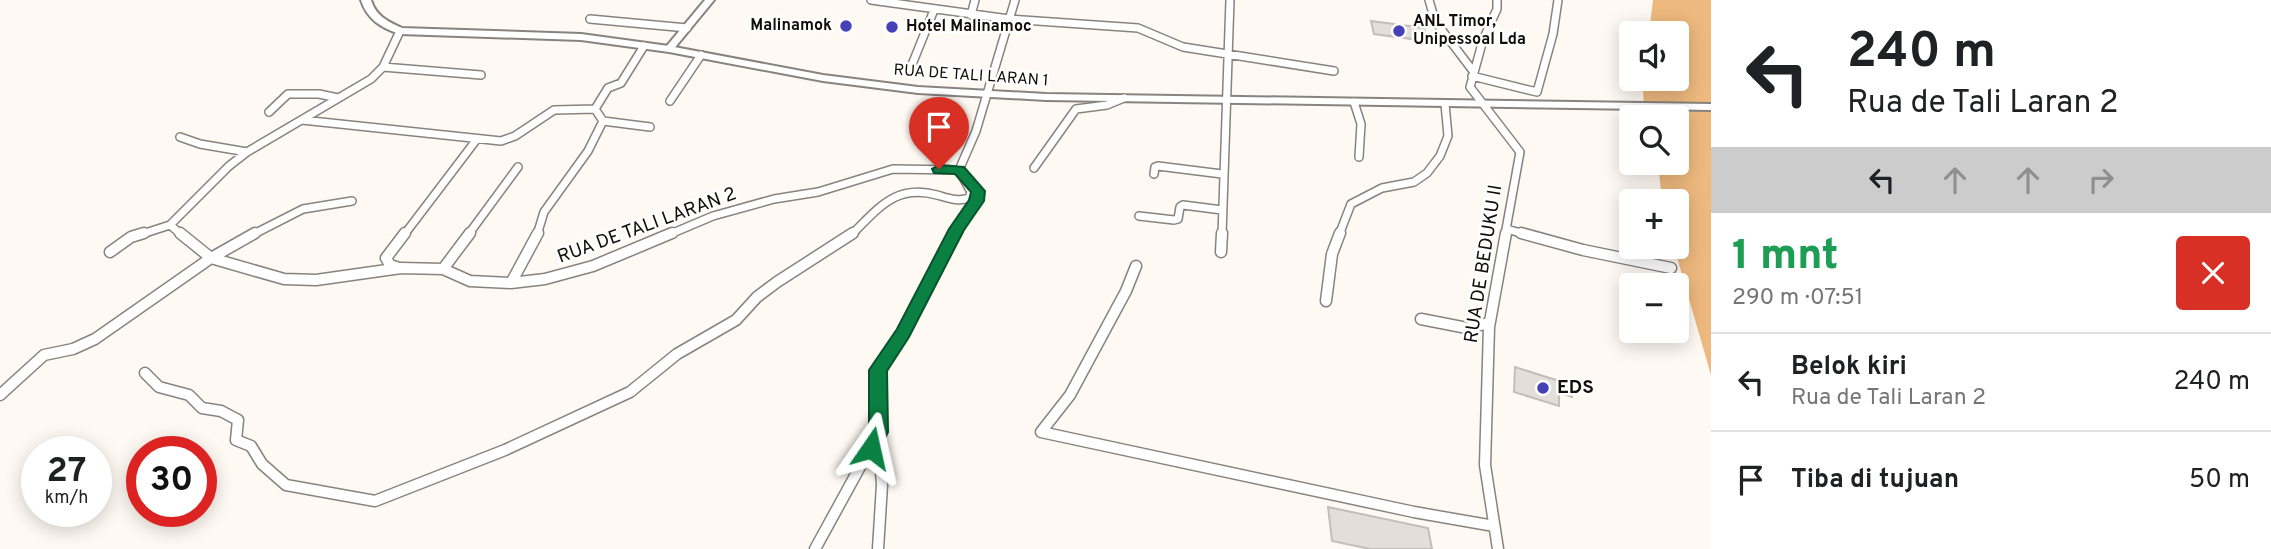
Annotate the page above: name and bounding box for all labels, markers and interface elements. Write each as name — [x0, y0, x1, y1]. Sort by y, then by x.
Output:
place label: ANL Timor, Unipessoal Lda — [1413, 12, 1526, 50]
place label: Malinamok — [750, 16, 832, 36]
place label: Hotel Malinamoc — [906, 17, 1032, 37]
marker: Malinamok — [838, 18, 854, 34]
marker: Hotel Malinamoc — [884, 19, 900, 35]
map controls — [1619, 21, 1689, 343]
button: sound — [1619, 21, 1689, 91]
marker: ANL Timor, Unipessoal Lda — [1391, 23, 1407, 39]
text: 240 m — [1847, 23, 1996, 85]
icon: left — [1732, 28, 1823, 119]
street label: RUA DE TALI LARAN 1 — [893, 61, 1049, 91]
text: Rua de Tali Laran 2 — [1847, 84, 2119, 124]
pin — [909, 97, 969, 169]
button: search — [1619, 105, 1689, 175]
icon: arrive — [920, 108, 958, 146]
icon: left — [1863, 161, 1901, 199]
icon: ahead — [1936, 161, 1974, 199]
icon: ahead — [2009, 161, 2047, 199]
icon: right — [2082, 161, 2120, 199]
street label: RUA DE TALI LARAN 2 — [554, 182, 740, 270]
street label: RUA DE BEDUKU II — [1460, 183, 1508, 345]
button: + — [1619, 189, 1689, 259]
text: 1 mnt — [1732, 231, 1839, 284]
button: close — [2176, 236, 2250, 310]
button: − — [1619, 273, 1689, 343]
text: 290 m · 07:51 — [1732, 284, 1863, 313]
text: Belok kiri — [1791, 351, 1907, 384]
icon: left — [1732, 363, 1770, 401]
text: 240 m — [2173, 366, 2250, 399]
place label: EDS — [1557, 376, 1594, 400]
marker: EDS — [1535, 380, 1551, 396]
text: Rua de Tali Laran 2 — [1791, 384, 1986, 413]
position arrow — [834, 411, 908, 485]
speed limit sign: 30 — [126, 436, 217, 527]
text: 27 — [47, 450, 86, 494]
icon: arrive — [1732, 461, 1770, 499]
text: Tiba di tujuan — [1791, 464, 1959, 497]
text: 50 m — [2189, 464, 2250, 497]
text: km/h — [45, 487, 88, 510]

